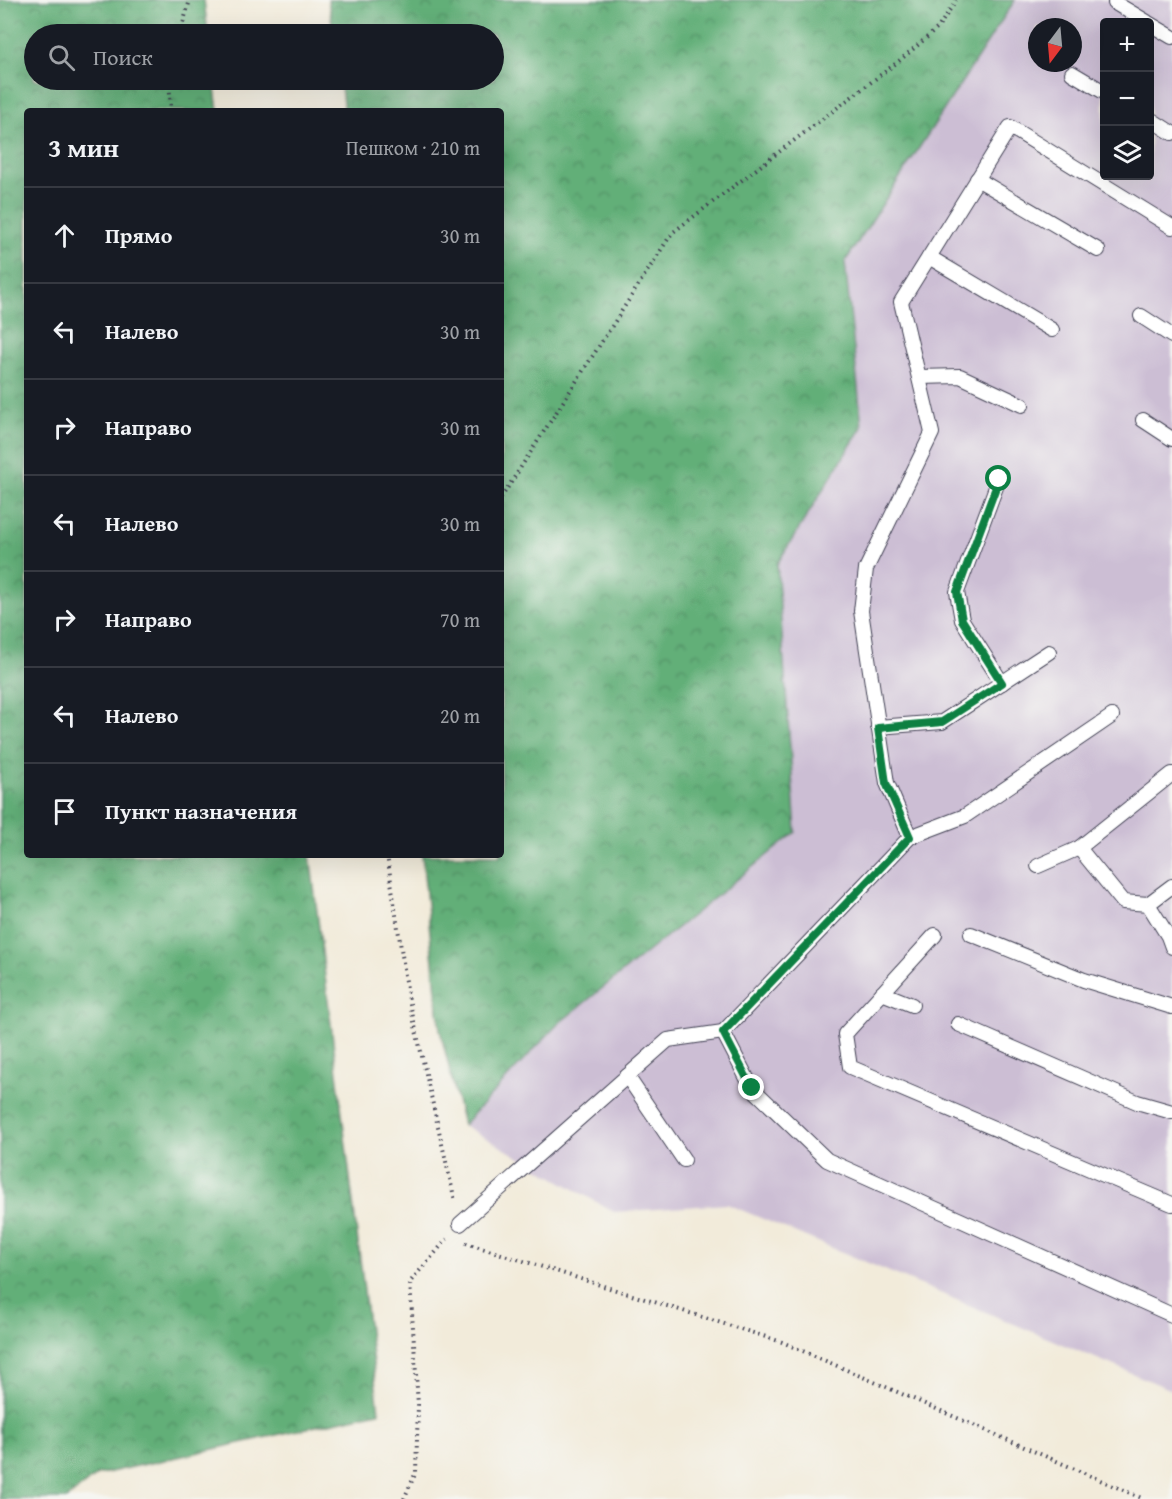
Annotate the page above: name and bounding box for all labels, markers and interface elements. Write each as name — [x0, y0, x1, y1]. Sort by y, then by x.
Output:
north arrow — [1028, 18, 1082, 72]
map controls — [1100, 18, 1154, 180]
button: + — [1100, 18, 1154, 72]
search box — [24, 24, 504, 90]
icon: search — [45, 41, 78, 74]
text: Поиск — [93, 41, 153, 73]
button: − — [1100, 72, 1154, 126]
button: layers — [1100, 126, 1154, 180]
text: 3 мин — [48, 128, 119, 167]
text: Пешком · 210 m — [346, 133, 480, 162]
icon: ahead — [48, 219, 81, 252]
text: Прямо — [105, 219, 172, 251]
text: 30 m — [440, 221, 480, 250]
icon: left — [48, 315, 81, 348]
text: Налево — [105, 315, 178, 347]
text: 30 m — [440, 317, 480, 346]
icon: right — [48, 411, 81, 444]
text: Направо — [105, 411, 192, 443]
text: 30 m — [440, 413, 480, 442]
route start — [985, 465, 1011, 491]
icon: left — [48, 507, 81, 540]
text: Налево — [105, 507, 178, 539]
text: 30 m — [440, 509, 480, 538]
icon: right — [48, 603, 81, 636]
text: Направо — [105, 603, 192, 635]
text: 70 m — [440, 605, 480, 634]
icon: left — [48, 699, 81, 732]
text: Налево — [105, 699, 178, 731]
text: 20 m — [440, 701, 480, 730]
icon: arrive — [48, 795, 81, 828]
text: Пункт назначения — [105, 795, 297, 827]
route end — [738, 1074, 764, 1100]

